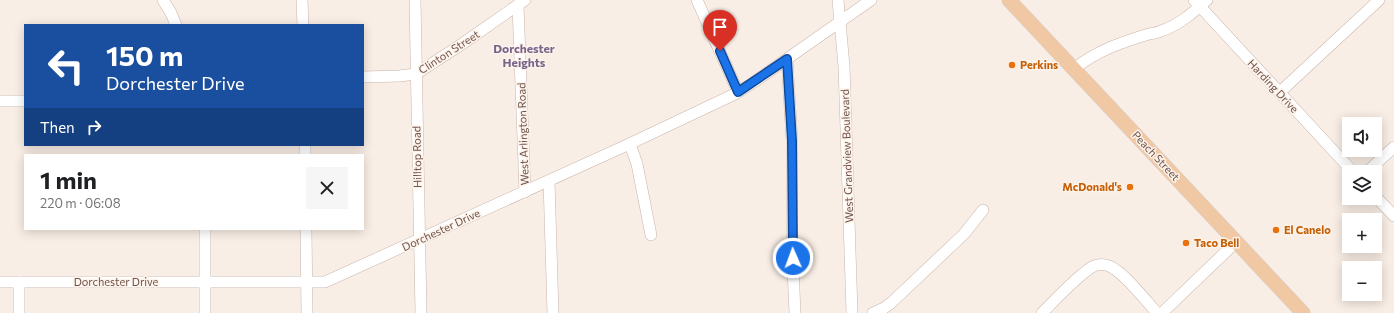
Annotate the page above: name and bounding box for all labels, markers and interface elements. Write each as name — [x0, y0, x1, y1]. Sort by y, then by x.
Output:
pin — [703, 10, 737, 51]
icon: arrive — [709, 16, 731, 38]
street label: Clinton Street — [416, 27, 482, 76]
text: 150 m — [106, 38, 183, 72]
icon: left — [40, 40, 92, 92]
district label: Dorchester Heights — [493, 41, 555, 69]
street label: Harding Drive — [1245, 56, 1302, 115]
place label: Perkins — [1020, 58, 1058, 71]
marker: Perkins — [1007, 60, 1017, 70]
text: Dorchester Drive — [106, 72, 245, 94]
street label: West Arlington Road — [514, 82, 531, 186]
street label: West Grandview Boulevard — [838, 89, 855, 223]
icon: right — [83, 116, 105, 138]
map controls — [1342, 117, 1382, 301]
button: sound — [1342, 117, 1382, 157]
text: Then — [40, 118, 75, 136]
street label: Hilltop Road — [409, 126, 424, 188]
street label: Peach Street — [1130, 128, 1183, 184]
text: 1 min — [40, 165, 97, 194]
button: layers — [1342, 165, 1382, 205]
button: close — [306, 167, 348, 209]
place label: McDonald's — [1062, 180, 1122, 193]
marker: McDonald's — [1125, 182, 1135, 192]
text: 220 m · 06:08 — [40, 195, 121, 211]
street label: Dorchester Drive — [400, 206, 482, 253]
button: + — [1342, 213, 1382, 253]
place label: El Canelo — [1284, 223, 1331, 236]
marker: El Canelo — [1271, 225, 1281, 235]
place label: Taco Bell — [1194, 236, 1239, 249]
position arrow — [772, 237, 814, 279]
marker: Taco Bell — [1181, 238, 1191, 248]
button: − — [1342, 261, 1382, 301]
street label: Dorchester Drive — [74, 275, 159, 288]

